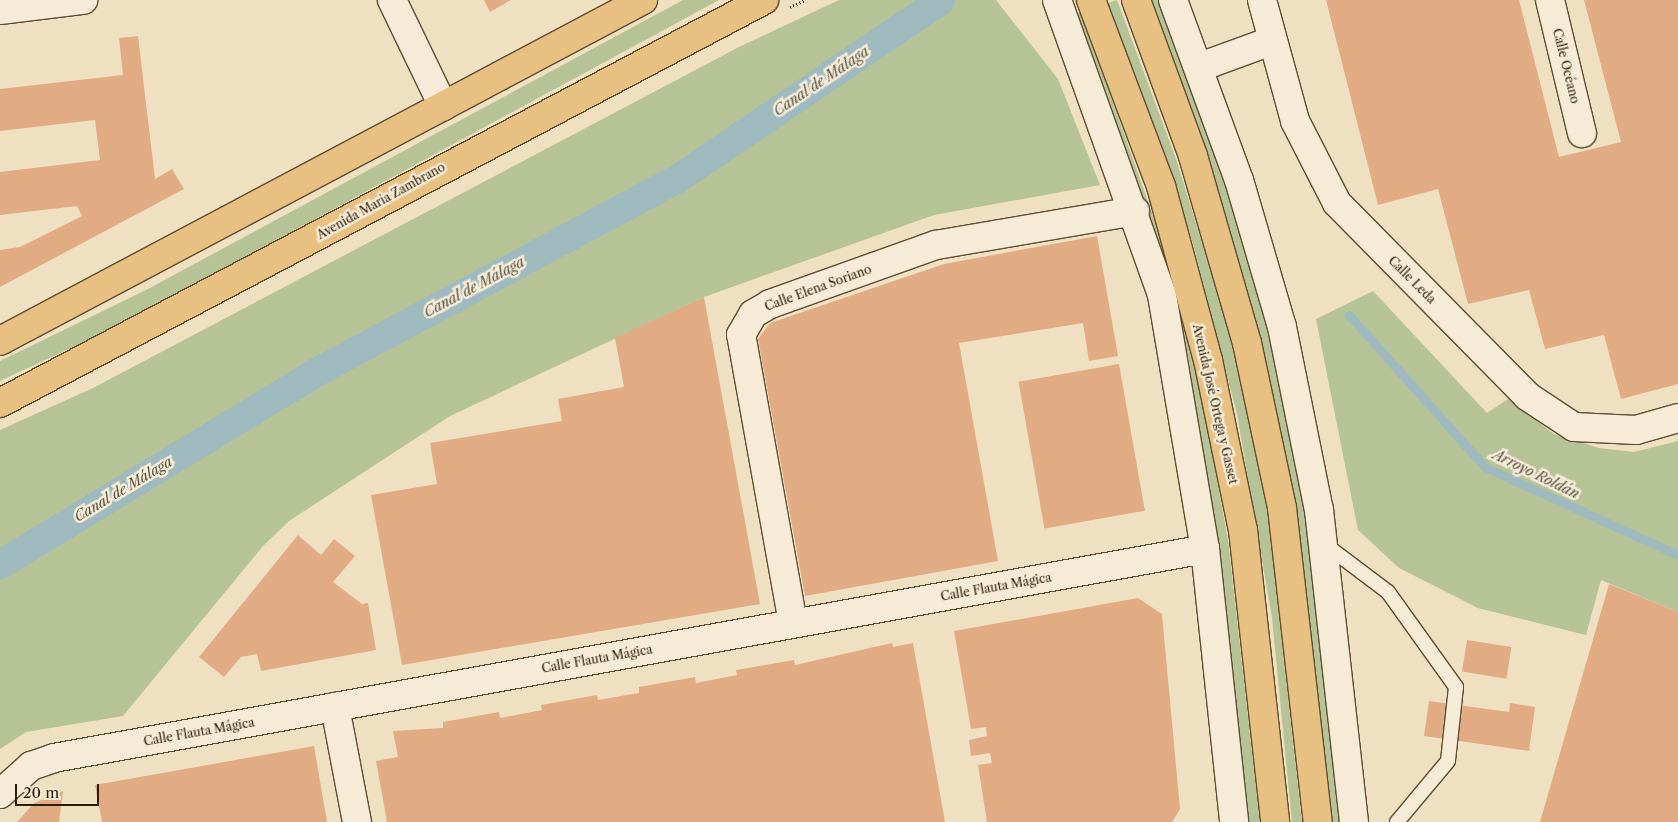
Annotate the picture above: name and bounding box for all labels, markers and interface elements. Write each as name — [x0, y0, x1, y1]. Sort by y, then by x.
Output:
street label: Calle Océano — [1550, 27, 1582, 105]
water label: Canal de Málaga — [770, 43, 872, 119]
street label: Avenida María Zambrano — [314, 160, 448, 242]
water label: Canal de Málaga — [421, 253, 527, 321]
street label: Calle Leda — [1385, 253, 1439, 307]
street label: Calle Elena Soriano — [763, 262, 873, 314]
street label: Avenida José Ortega y Gasset — [1189, 322, 1241, 486]
water label: Arroyo Roldán — [1490, 446, 1582, 502]
water label: Canal de Málaga — [71, 453, 175, 525]
street label: Calle Flauta Mágica — [939, 570, 1053, 604]
street label: Calle Flauta Mágica — [540, 642, 654, 676]
street label: Calle Flauta Mágica — [142, 715, 256, 749]
scale bar — [18, 774, 101, 806]
text: 20 m — [23, 783, 59, 802]

